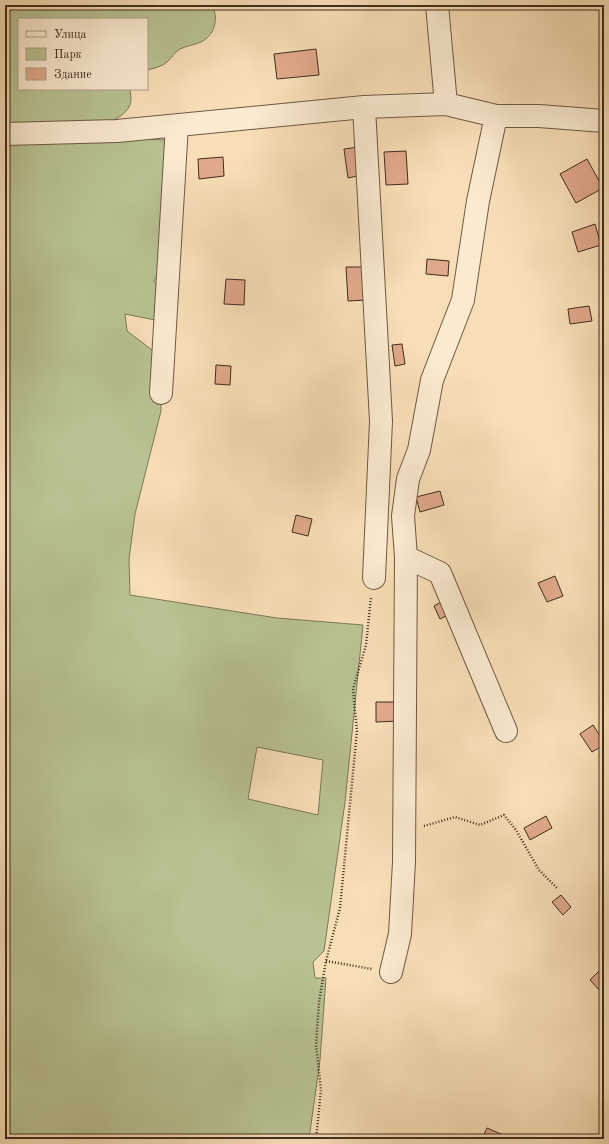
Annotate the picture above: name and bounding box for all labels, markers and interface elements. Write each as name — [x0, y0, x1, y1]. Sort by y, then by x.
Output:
legend — [18, 18, 148, 90]
text: Улица — [54, 29, 87, 41]
text: Парк — [54, 49, 82, 61]
text: Здание — [54, 69, 92, 81]

